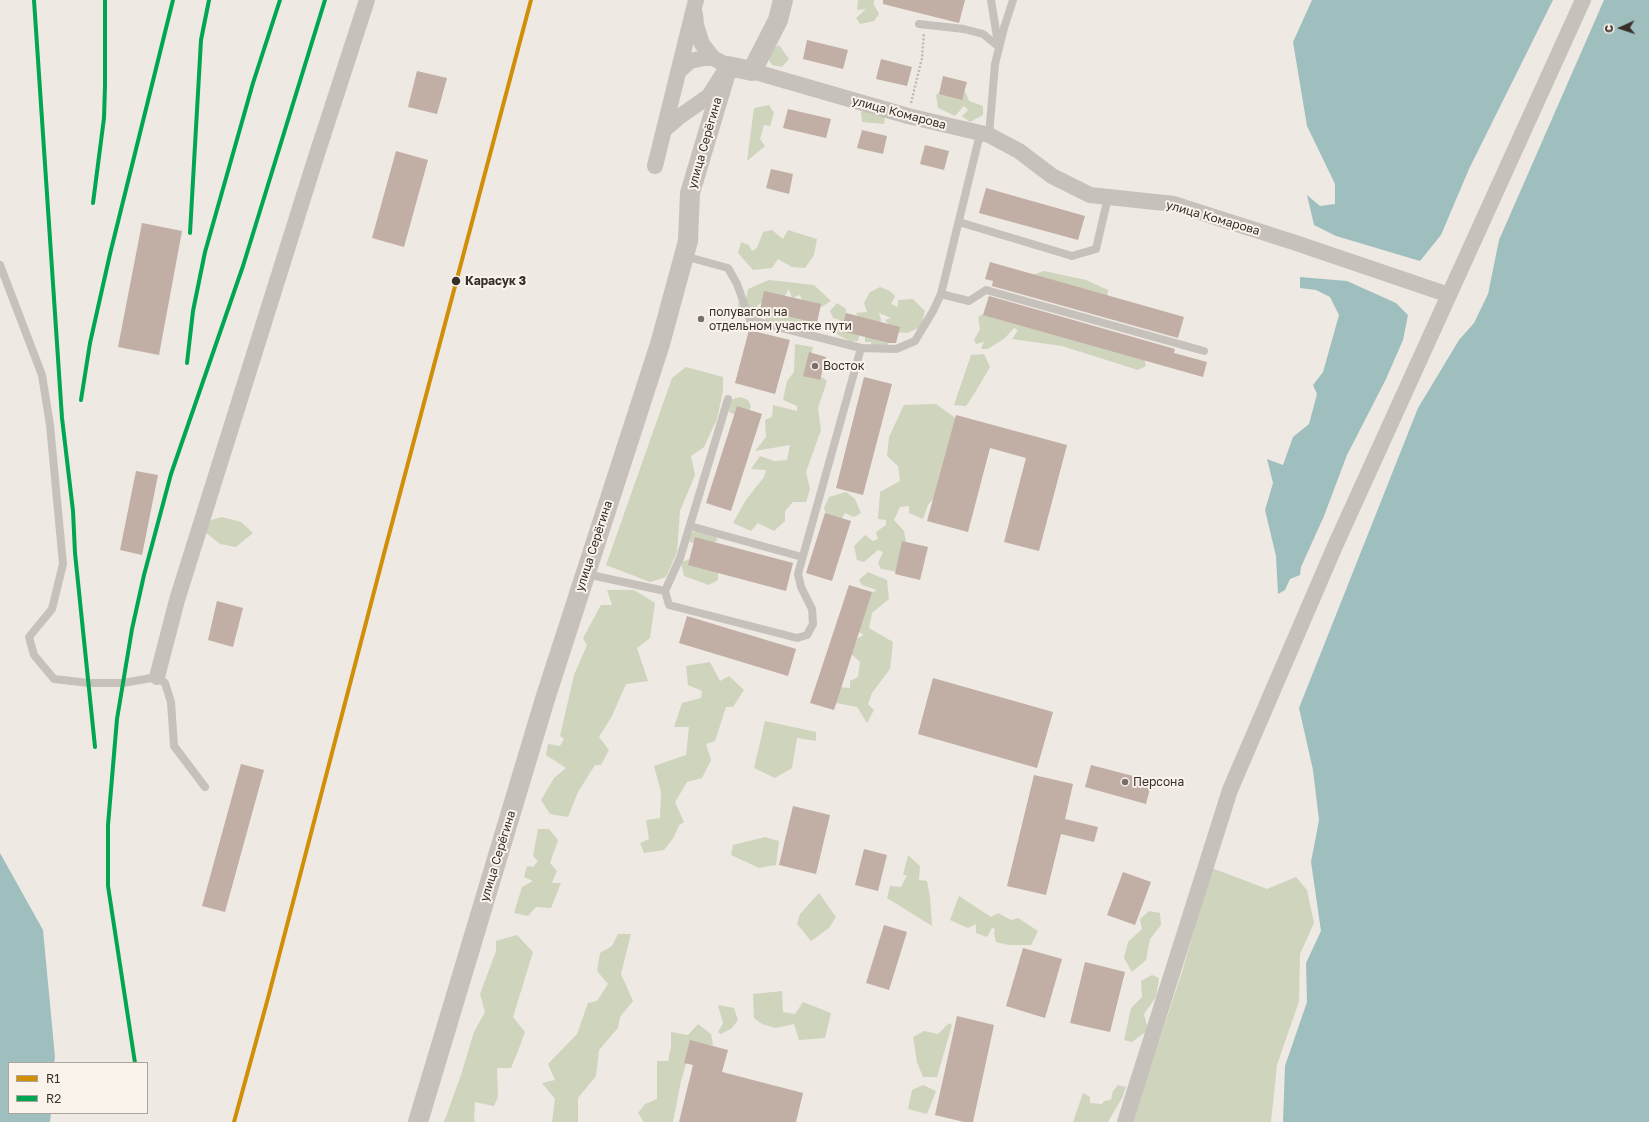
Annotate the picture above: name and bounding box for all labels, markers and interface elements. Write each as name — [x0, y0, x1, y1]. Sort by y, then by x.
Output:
north arrow — [1601, 8, 1641, 48]
text: С — [1602, 24, 1615, 33]
street label: улица Комарова — [850, 93, 948, 133]
street label: улица Серёгина — [685, 96, 725, 190]
street label: улица Комарова — [1164, 198, 1262, 238]
place label: Карасук 3 — [465, 274, 526, 288]
marker: Карасук 3 — [450, 275, 462, 287]
place label: полувагон на отдельном участке пути — [709, 305, 852, 333]
marker: полувагон на отдельном участке пути — [696, 314, 706, 324]
place label: Восток — [823, 359, 865, 373]
marker: Восток — [810, 361, 820, 371]
street label: улица Серёгина — [573, 499, 615, 593]
place label: Персона — [1133, 775, 1184, 789]
marker: Персона — [1120, 777, 1130, 787]
street label: улица Серёгина — [477, 809, 519, 903]
legend — [8, 1062, 148, 1114]
text: R1 — [46, 1071, 60, 1086]
text: R2 — [46, 1091, 61, 1106]

